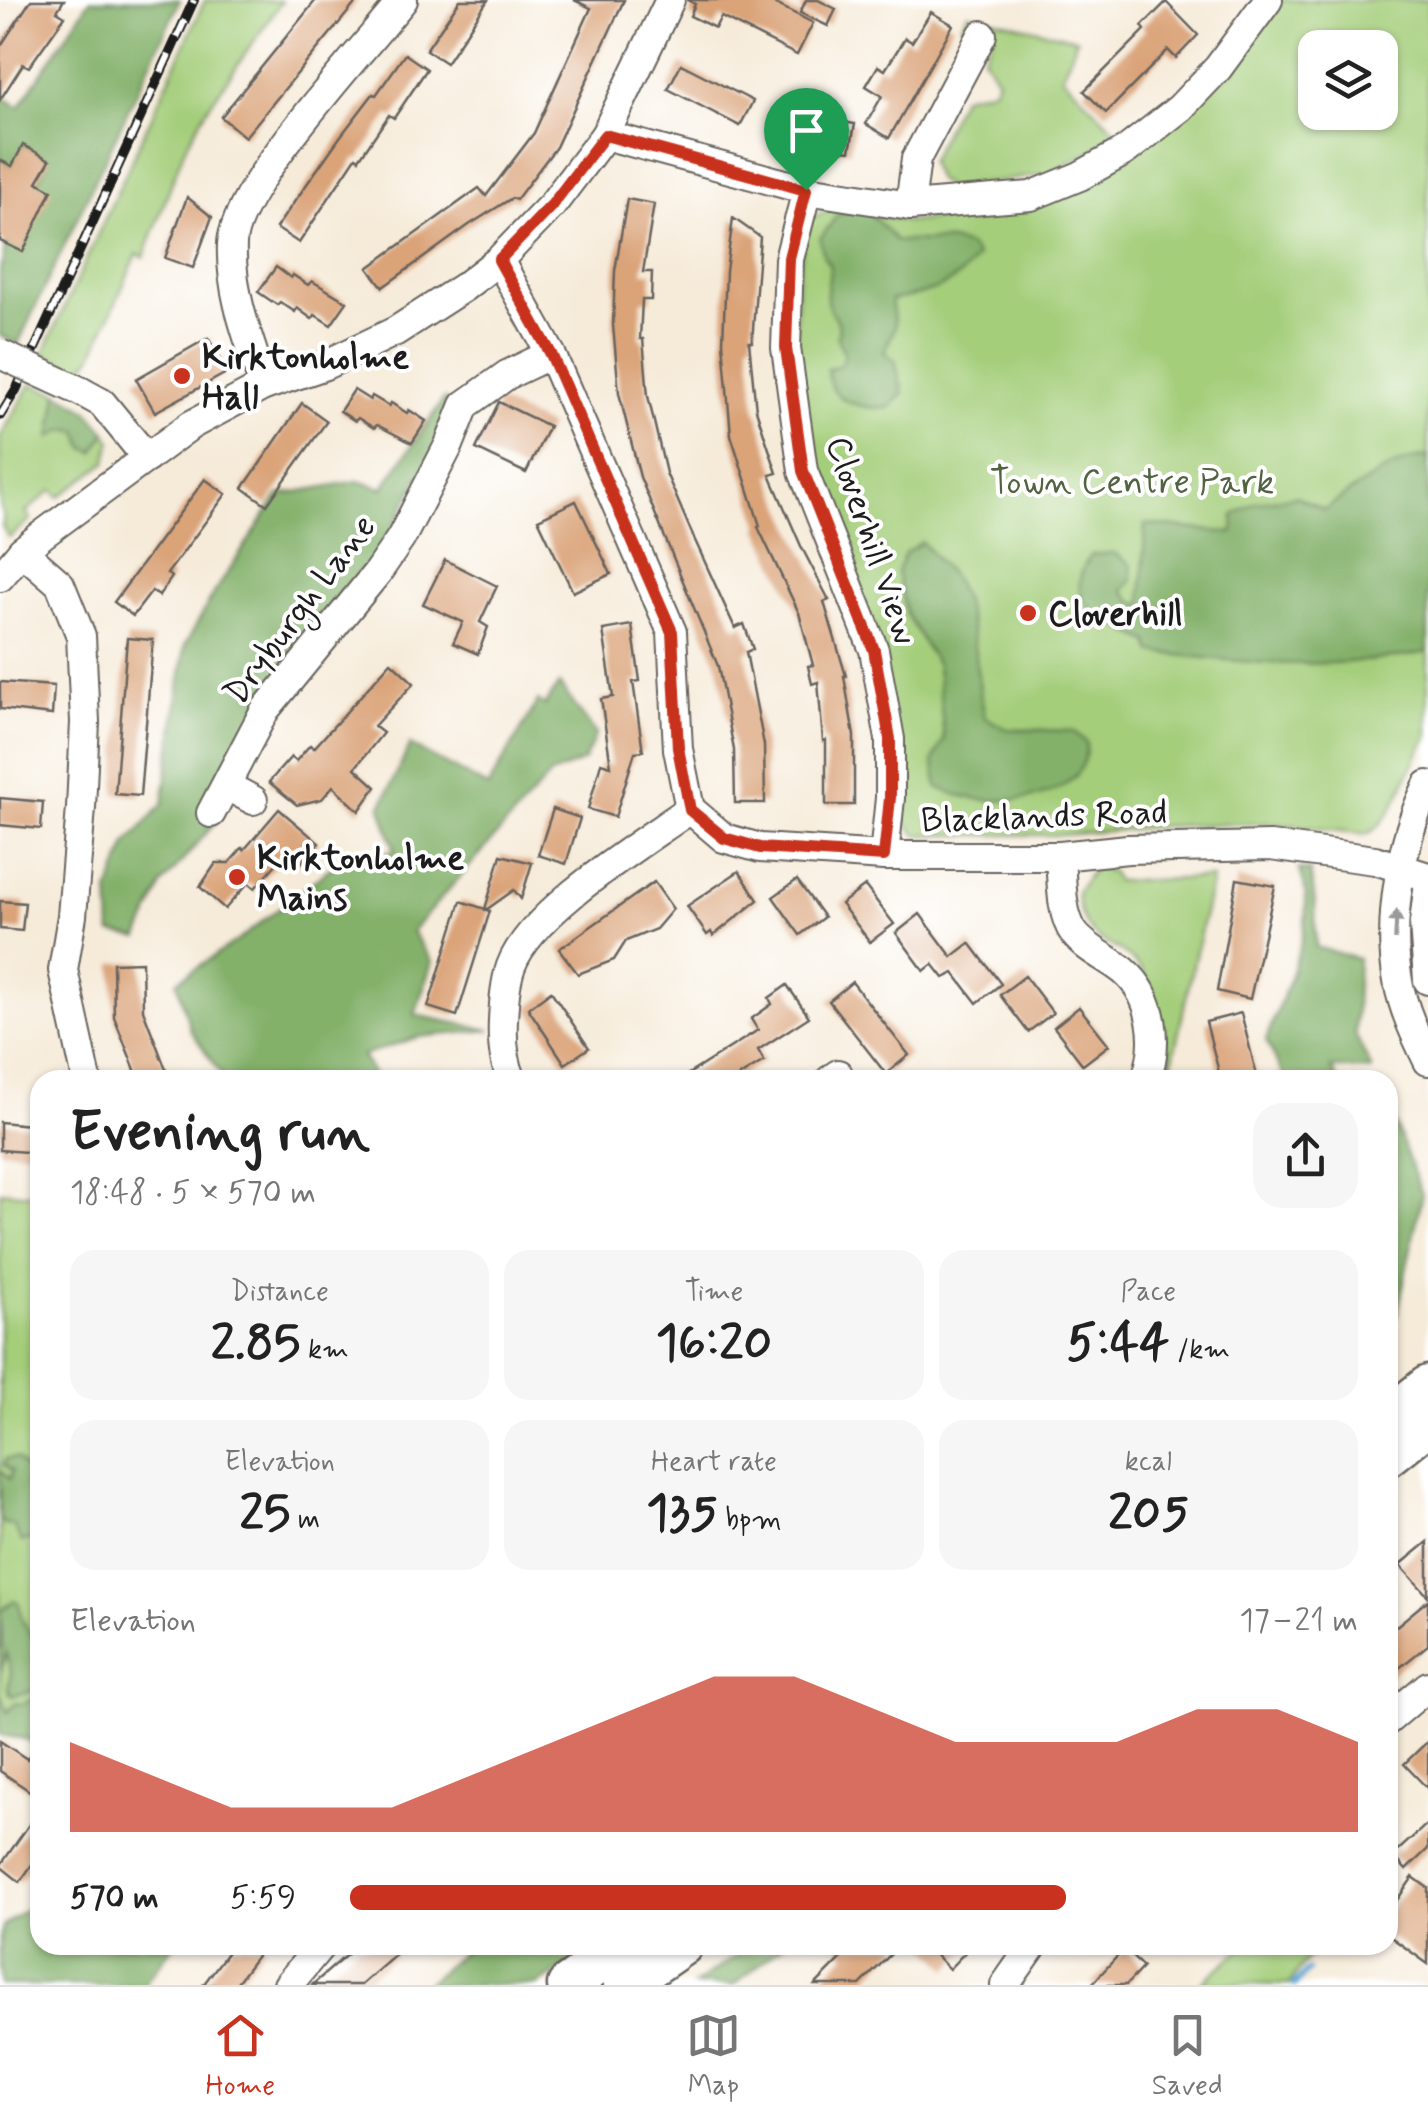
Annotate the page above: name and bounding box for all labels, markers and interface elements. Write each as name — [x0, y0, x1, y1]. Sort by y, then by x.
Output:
map controls — [1298, 30, 1398, 130]
button: layers — [1298, 30, 1398, 130]
pin — [764, 88, 849, 191]
icon: arrive — [779, 103, 834, 158]
place label: Kirktonholme Hall — [202, 335, 409, 421]
marker: Kirktonholme Hall — [171, 365, 193, 387]
street label: Cloverhill View — [814, 430, 928, 651]
park label: Town Centre Park — [990, 460, 1274, 506]
street label: Dryburgh Lane — [214, 506, 390, 716]
place label: Cloverhill — [1048, 592, 1183, 638]
marker: Cloverhill — [1017, 602, 1039, 624]
street label: Blacklands Road — [920, 790, 1168, 844]
place label: Kirktonholme Mains — [257, 836, 464, 922]
marker: Kirktonholme Mains — [226, 866, 248, 888]
one-way arrow — [1389, 908, 1405, 940]
text: Evening run — [70, 1098, 370, 1170]
button: share — [1253, 1103, 1358, 1208]
text: 18:48 · 5 × 570 m — [70, 1172, 316, 1214]
text: Distance — [230, 1274, 329, 1311]
text: Time — [685, 1274, 743, 1311]
text: Pace — [1120, 1274, 1176, 1311]
text: 2.85 — [211, 1311, 300, 1377]
text: 16:20 — [656, 1311, 772, 1377]
text: 5:44 — [1067, 1311, 1169, 1377]
text: km — [300, 1332, 349, 1369]
text: /km — [1169, 1332, 1230, 1369]
text: Elevation — [225, 1444, 335, 1481]
text: Heart rate — [651, 1444, 777, 1481]
text: kcal — [1125, 1444, 1172, 1481]
text: 25 — [239, 1481, 290, 1547]
text: 135 — [646, 1481, 718, 1547]
text: 205 — [1108, 1481, 1189, 1547]
text: m — [290, 1502, 320, 1539]
text: bpm — [718, 1502, 782, 1539]
text: Elevation — [70, 1600, 196, 1642]
text: 17–21 m — [1239, 1600, 1358, 1642]
text: 570 m — [70, 1877, 159, 1919]
text: 5:59 — [230, 1877, 296, 1919]
tab: Home — [205, 2008, 275, 2105]
tab: Map — [686, 2008, 741, 2105]
tab: Saved — [1152, 2008, 1223, 2105]

